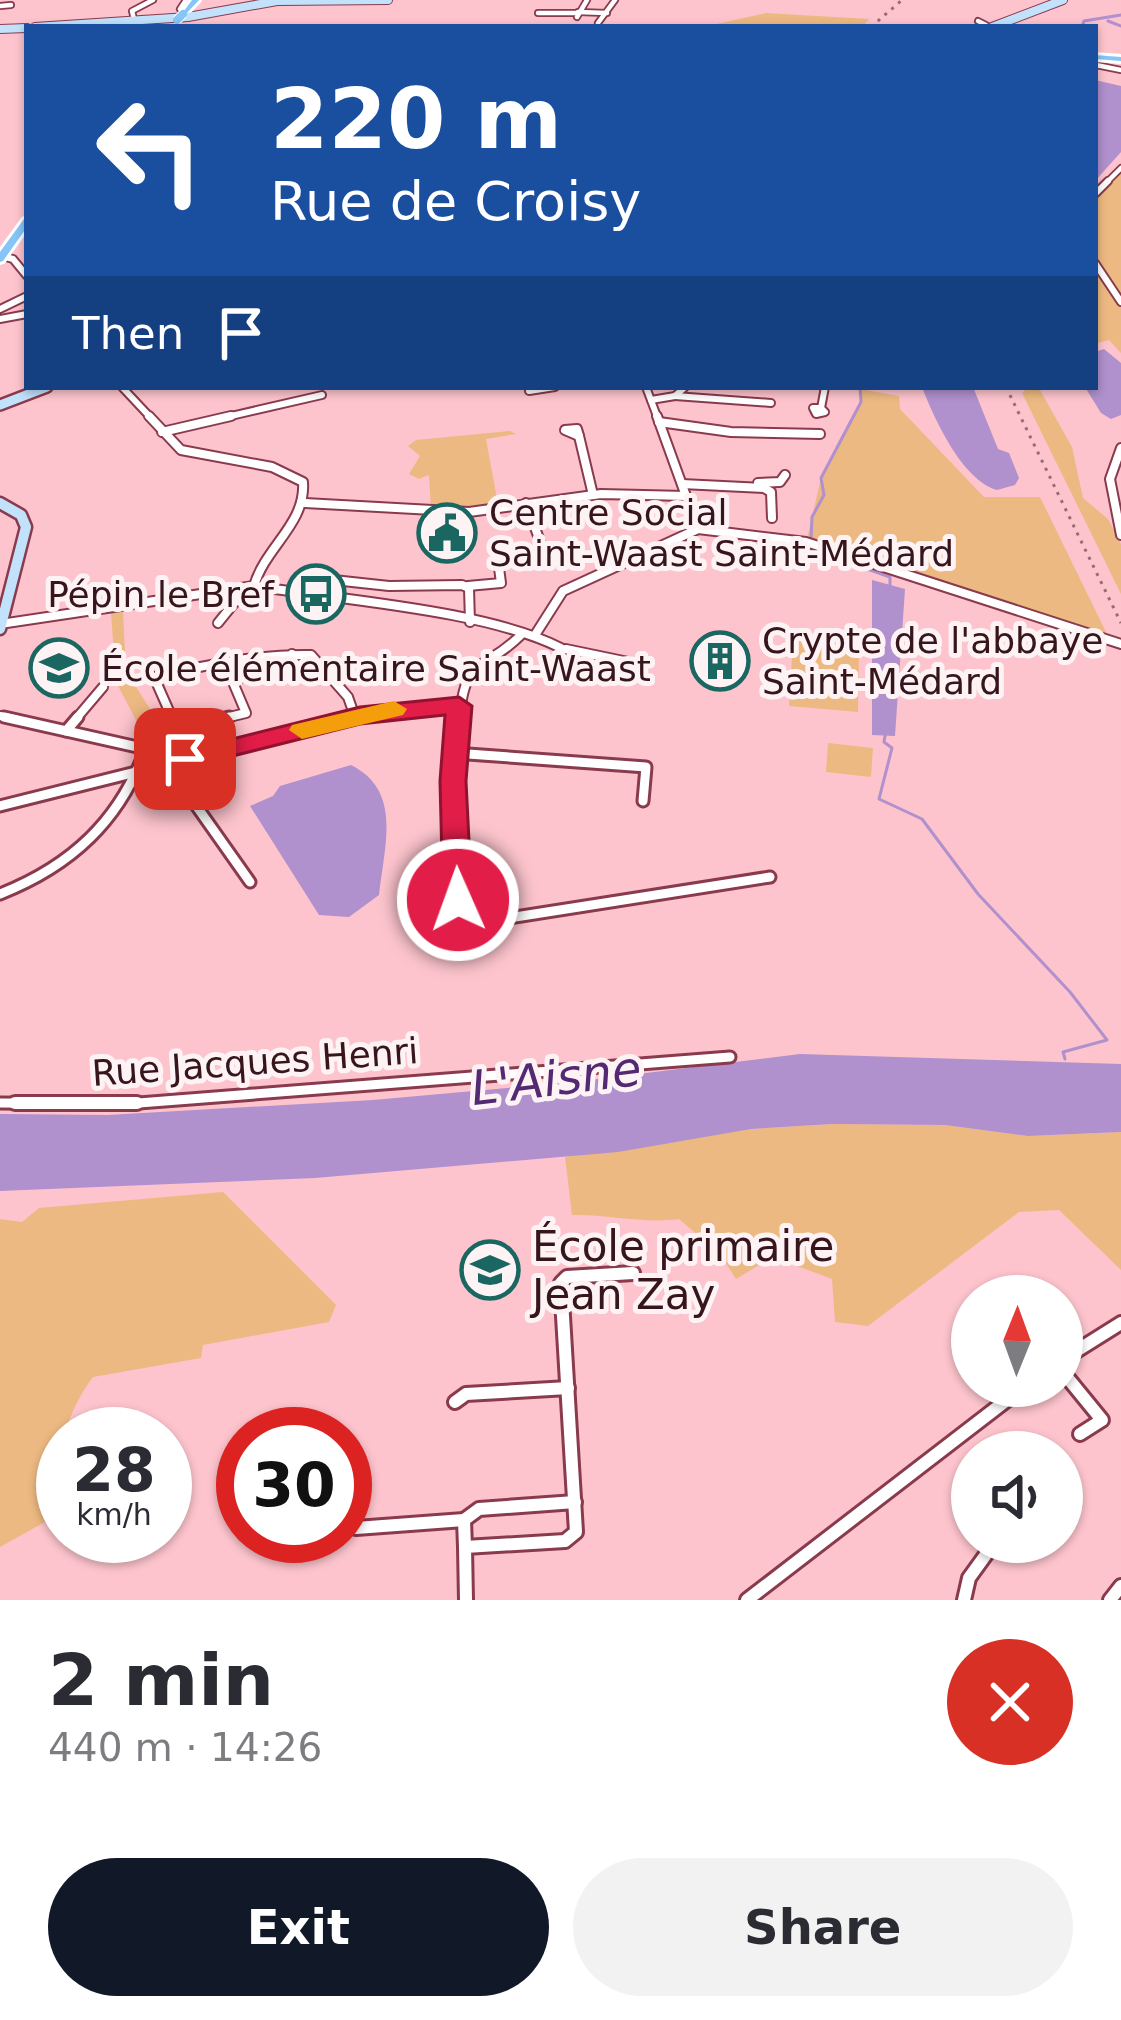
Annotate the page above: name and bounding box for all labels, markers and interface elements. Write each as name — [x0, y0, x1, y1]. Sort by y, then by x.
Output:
text: 220 m — [270, 70, 562, 168]
icon: left — [72, 72, 228, 228]
text: Rue de Croisy — [270, 170, 641, 233]
icon: arrive — [208, 300, 274, 366]
text: Then — [72, 307, 184, 360]
place label: Centre Social Saint-Waast Saint-Médard — [489, 492, 954, 574]
public building icon: Centre Social Saint-Waast Saint-Médard — [416, 502, 478, 564]
bus stop icon: Pépin le Bref — [285, 563, 347, 625]
place label: Pépin le Bref — [47, 574, 275, 615]
place label: Crypte de l'abbaye Saint-Médard — [762, 620, 1103, 702]
building icon: Crypte de l'abbaye Saint-Médard — [689, 630, 751, 692]
school or university icon: École élémentaire Saint-Waast — [28, 637, 90, 699]
place label: École élémentaire Saint-Waast — [101, 648, 651, 689]
pin — [134, 708, 236, 810]
icon: arrive — [152, 726, 218, 792]
position arrow — [395, 837, 521, 963]
street label: Rue Jacques Henri — [90, 1030, 420, 1094]
water label: L'Aisne — [468, 1040, 644, 1116]
place label: École primaire Jean Zay — [529, 1221, 834, 1319]
school or university icon: École primaire Jean Zay — [459, 1239, 521, 1301]
north arrow — [951, 1275, 1083, 1407]
map controls — [951, 1275, 1083, 1563]
speed limit sign: 30 — [216, 1407, 372, 1563]
button: sound — [951, 1431, 1083, 1563]
text: 28 — [72, 1435, 156, 1505]
text: km/h — [76, 1497, 152, 1532]
text: 2 min — [48, 1638, 274, 1722]
button: close — [947, 1639, 1073, 1765]
text: 440 m · 14:26 — [48, 1725, 322, 1770]
button: Exit — [48, 1858, 549, 1996]
button: Share — [573, 1858, 1073, 1996]

